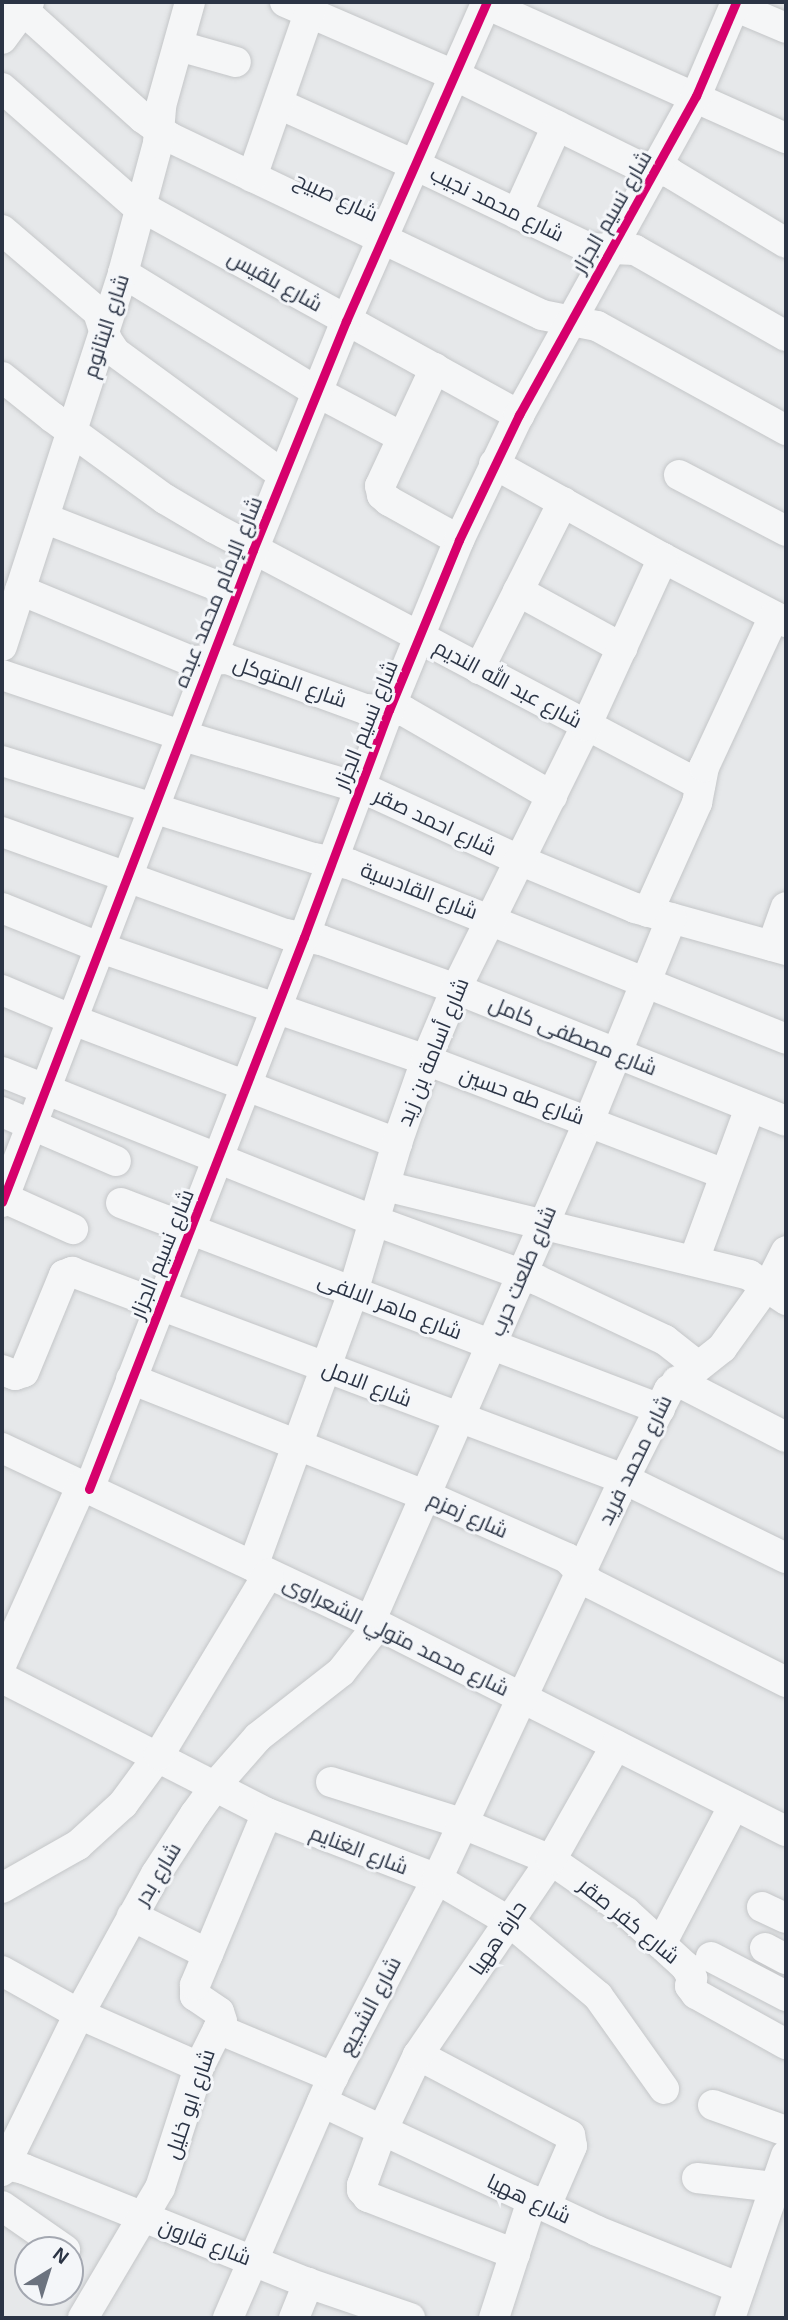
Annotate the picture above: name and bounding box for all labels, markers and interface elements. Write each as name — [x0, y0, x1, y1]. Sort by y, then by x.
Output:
street label: شارع نسيم الجزار — [567, 146, 657, 278]
street label: شارع محمد نجيب — [426, 161, 568, 247]
street label: شارع صبيح — [290, 167, 382, 227]
street label: شارع بلقيس — [223, 245, 327, 317]
street label: شارع البتانوم — [77, 271, 135, 381]
street label: شارع الإمام محمد عبده — [168, 493, 268, 691]
street label: شارع عبد الله النديم — [430, 634, 586, 734]
street label: شارع المتوكل — [230, 651, 350, 713]
street label: شارع نسيم الجزار — [329, 656, 403, 794]
street label: شارع احمد صقر — [370, 783, 500, 861]
street label: شارع القادسية — [357, 857, 481, 925]
street label: شارع أسامة بن زيد — [392, 974, 474, 1130]
street label: شارع مصطفى كامل — [485, 991, 661, 1081]
street label: شارع طه حسين — [456, 1062, 588, 1130]
street label: شارع نسيم الجزار — [125, 1185, 199, 1323]
street label: شارع طلعت حرب — [484, 1202, 562, 1340]
street label: شارع ماهر الالفى — [315, 1267, 465, 1345]
street label: شارع الامل — [319, 1355, 415, 1413]
street label: شارع محمد فريد — [593, 1391, 677, 1529]
street label: شارع زمزم — [424, 1486, 512, 1544]
street label: شارع محمد متولي الشعراوى — [279, 1570, 513, 1702]
street label: شارع الغنايم — [306, 1820, 412, 1880]
street label: شارع بدر — [129, 1838, 187, 1910]
street label: شارع كفر صقر — [574, 1873, 684, 1969]
street label: حارة ههيا — [464, 1896, 532, 1980]
street label: شارع الشجيع — [334, 1952, 406, 2060]
street label: شارع ابو خليل — [159, 2046, 221, 2162]
street label: شارع ههيا — [483, 2169, 575, 2229]
street label: شارع قارون — [155, 2213, 255, 2271]
north arrow — [14, 2236, 84, 2306]
text: N — [49, 2243, 73, 2268]

